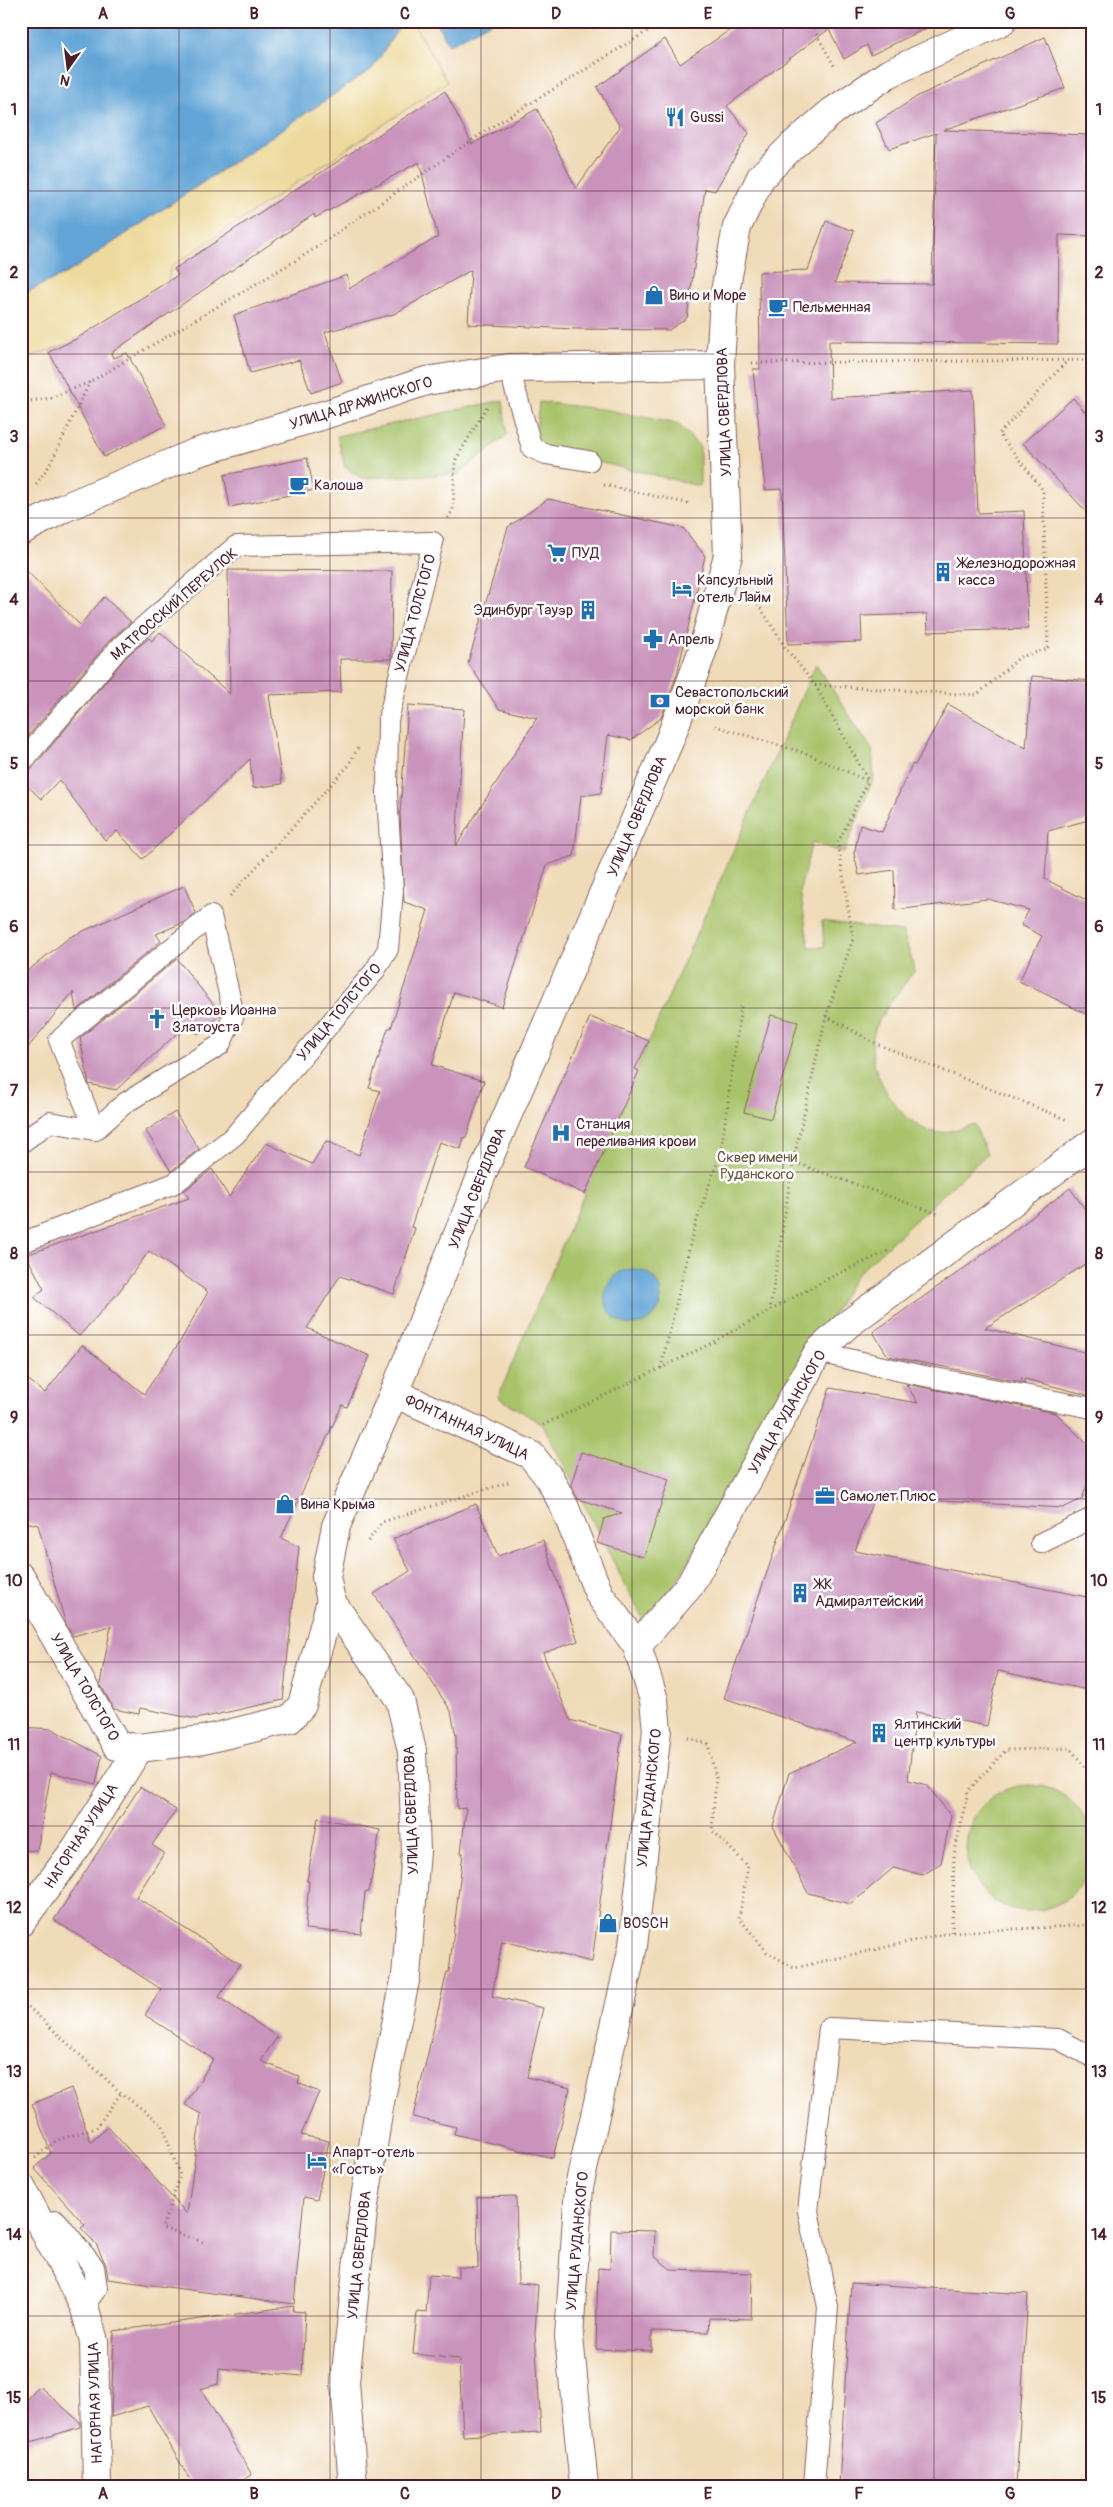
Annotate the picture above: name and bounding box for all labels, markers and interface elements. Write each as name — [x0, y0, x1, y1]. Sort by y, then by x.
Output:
text: A — [98, 4, 109, 24]
text: B — [249, 4, 259, 24]
text: C — [400, 4, 410, 24]
text: D — [551, 4, 561, 24]
text: E — [704, 4, 713, 24]
text: F — [854, 4, 864, 24]
text: G — [1005, 4, 1016, 24]
north arrow — [42, 42, 92, 92]
text: N — [58, 71, 72, 90]
text: 1 — [11, 100, 17, 120]
text: 1 — [1096, 100, 1102, 120]
restaurant icon: Gussi — [664, 106, 686, 128]
place label: Gussi — [690, 108, 724, 127]
text: 2 — [10, 263, 19, 283]
text: 2 — [1095, 263, 1104, 283]
shop icon: Вино и Море — [643, 284, 665, 306]
place label: Вино и Море — [669, 286, 747, 305]
cafe icon: Пельменная — [767, 296, 789, 318]
place label: Пельменная — [793, 298, 870, 317]
street label: УЛИЦА СВЕРДЛОВА — [713, 347, 736, 477]
street label: УЛИЦА ДРАЖИНСКОГО — [287, 373, 435, 434]
text: 3 — [10, 427, 19, 447]
text: 3 — [1095, 427, 1104, 447]
cafe icon: Калоша — [288, 474, 310, 496]
place label: Калоша — [314, 476, 363, 495]
supermarket icon: ПУД — [546, 542, 568, 564]
street label: МАТРОССКИЙ ПЕРЕУЛОК — [107, 544, 242, 665]
place label: ПУД — [572, 544, 600, 563]
street label: УЛИЦА ТОЛСТОГО — [391, 552, 440, 674]
place label: Железнодорожная касса — [956, 554, 1076, 590]
building icon: Железнодорожная касса — [932, 561, 954, 583]
place label: Капсульный отель Лайм — [697, 571, 773, 607]
hotel icon: Капсульный отель Лайм — [671, 578, 693, 600]
text: 4 — [9, 590, 19, 610]
text: 4 — [1094, 590, 1104, 610]
building icon: Эдинбург Тауэр — [577, 599, 599, 621]
place label: Эдинбург Тауэр — [474, 601, 573, 620]
pharmacy icon: Апрель — [642, 628, 664, 650]
place label: Апрель — [668, 630, 715, 649]
place label: Севастопольский морской банк — [675, 683, 789, 719]
bank icon: Севастопольский морской банк — [649, 690, 671, 712]
street label: УЛИЦА СВЕРДЛОВА — [603, 753, 672, 879]
text: 5 — [10, 754, 19, 774]
text: 5 — [1095, 754, 1104, 774]
text: 6 — [9, 917, 19, 937]
text: 6 — [1094, 917, 1104, 937]
street label: УЛИЦА ТОЛСТОГО — [293, 960, 386, 1065]
place label: Церковь Иоанна Златоуста — [172, 1001, 276, 1037]
church icon: Церковь Иоанна Златоуста — [146, 1008, 168, 1030]
text: 7 — [10, 1081, 19, 1101]
text: 7 — [1095, 1081, 1104, 1101]
place label: Станция переливания крови — [576, 1115, 696, 1151]
hospital icon: Станция переливания крови — [550, 1122, 572, 1144]
street label: УЛИЦА СВЕРДЛОВА — [444, 1124, 511, 1252]
park label: Сквер имени Руданского — [717, 1148, 797, 1184]
text: 8 — [10, 1244, 18, 1264]
text: 8 — [1095, 1244, 1103, 1264]
street label: УЛИЦА РУДАНСКОГО — [744, 1347, 831, 1477]
street label: ФОНТАННАЯ УЛИЦА — [402, 1390, 532, 1465]
text: 9 — [10, 1408, 18, 1428]
text: 9 — [1095, 1408, 1103, 1428]
office icon: Самолет Плюс — [814, 1485, 836, 1507]
place label: Самолет Плюс — [840, 1487, 937, 1506]
shop icon: Вина Крыма — [274, 1493, 296, 1515]
place label: Вина Крыма — [300, 1495, 375, 1514]
text: 10 — [5, 1571, 23, 1591]
text: 10 — [1090, 1571, 1108, 1591]
place label: ЖК Адмиралтейский — [813, 1575, 924, 1611]
building icon: ЖК Адмиралтейский — [789, 1582, 811, 1604]
street label: УЛИЦА ТОЛСТОГО — [46, 1630, 123, 1745]
place label: Ялтинский центр культуры — [894, 1715, 996, 1751]
building icon: Ялтинский центр культуры — [868, 1722, 890, 1744]
street label: УЛИЦА РУДАНСКОГО — [633, 1728, 666, 1868]
text: 11 — [8, 1735, 20, 1755]
text: 11 — [1093, 1735, 1105, 1755]
street label: УЛИЦА СВЕРДЛОВА — [400, 1745, 423, 1875]
street label: НАГОРНАЯ УЛИЦА — [40, 1780, 123, 1893]
text: 12 — [6, 1898, 22, 1918]
text: 12 — [1091, 1898, 1107, 1918]
shop icon: BOSCH — [597, 1912, 619, 1934]
place label: BOSCH — [623, 1914, 669, 1933]
text: 13 — [6, 2062, 22, 2082]
text: 13 — [1091, 2062, 1107, 2082]
place label: Апарт-отель «Гость» — [332, 2143, 415, 2179]
hotel icon: Апарт-отель «Гость» — [306, 2150, 328, 2172]
street label: УЛИЦА РУДАНСКОГО — [562, 2171, 593, 2311]
street label: УЛИЦА СВЕРДЛОВА — [343, 2189, 376, 2320]
text: 14 — [6, 2225, 22, 2245]
text: 14 — [1091, 2225, 1107, 2245]
street label: НАГОРНАЯ УЛИЦА — [84, 2341, 107, 2464]
text: 15 — [7, 2388, 22, 2408]
text: 15 — [1092, 2388, 1107, 2408]
text: A — [98, 2484, 109, 2504]
text: B — [249, 2484, 259, 2504]
text: C — [400, 2484, 410, 2504]
text: D — [551, 2484, 561, 2504]
text: E — [704, 2484, 713, 2504]
text: F — [854, 2484, 864, 2504]
text: G — [1005, 2484, 1016, 2504]

